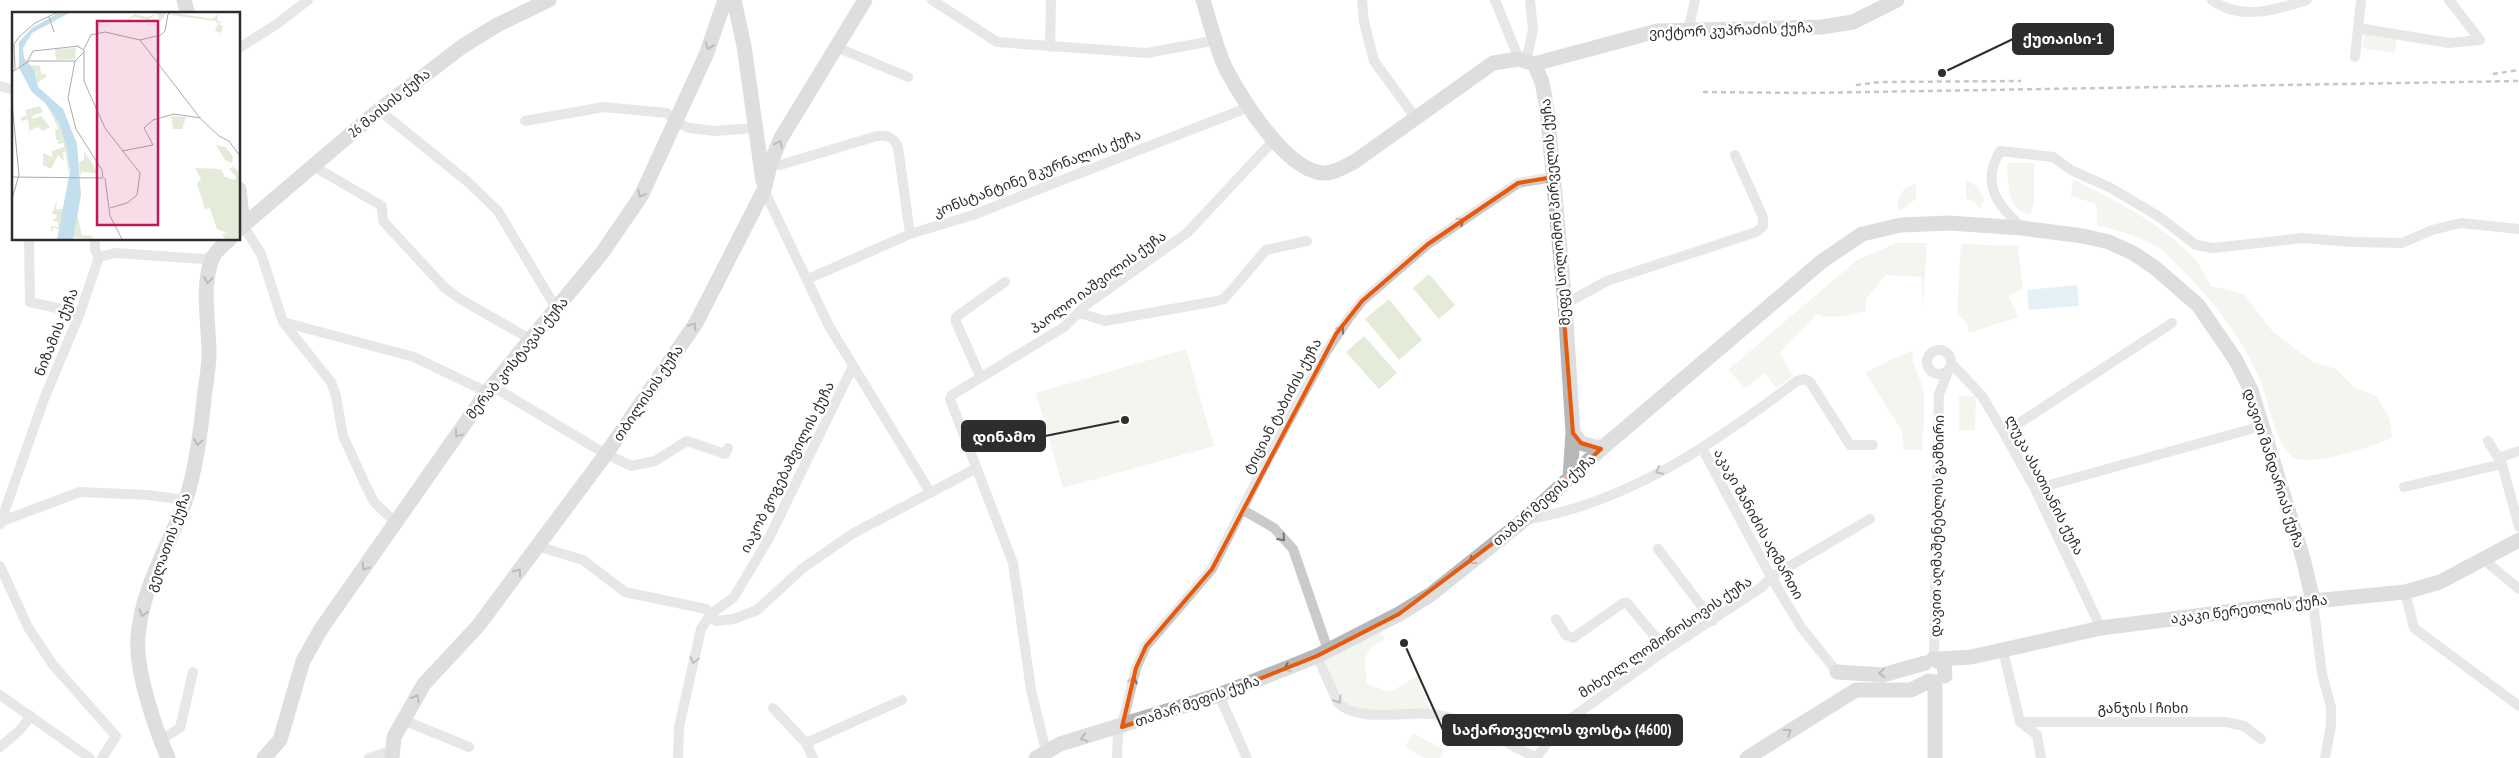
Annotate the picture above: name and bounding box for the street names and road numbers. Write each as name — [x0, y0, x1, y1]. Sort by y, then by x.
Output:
street label: ვიქტორ კუპრაძის ქუჩა — [1649, 18, 1813, 42]
street label: 26 მაისის ქუჩა — [344, 64, 434, 142]
street label: მეფე სოლომონ პირველის ქუჩა — [1536, 98, 1574, 326]
street label: კონსტანტინე მკურნალის ქუჩა — [931, 125, 1143, 221]
street label: პაოლო იაშვილის ქუჩა — [1026, 227, 1170, 337]
street label: ნიზამის ქუჩა — [30, 285, 82, 379]
street label: მერაბ კოსტავას ქუჩა — [462, 293, 572, 423]
street label: ტიციან ტაბიძის ქუჩა — [1239, 335, 1325, 477]
street label: თბილისის ქუჩა — [609, 341, 687, 445]
street label: იაკობ გოგებაშვილის ქუჩა — [736, 378, 838, 556]
street label: დავით მანდარიას ქუჩა — [2240, 386, 2308, 550]
street label: ლუკა ასათიანის ქუჩა — [2002, 412, 2088, 558]
street label: დავით აღმაშენებლის გამზირი — [1926, 415, 1948, 637]
street label: აკაკი შანიძის აღმართი — [1710, 445, 1808, 603]
street label: თამარ მეფის ქუჩა — [1489, 450, 1599, 550]
street label: გელათის ქუჩა — [142, 490, 194, 594]
street label: მიხეილ ლომონოსოვის ქუჩა — [1575, 572, 1755, 702]
street label: აკაკი წერეთლის ქუჩა — [2170, 590, 2328, 628]
street label: თამარ მეფის ქუჩა — [1132, 671, 1262, 731]
street label: განჯის I ჩიხი — [2098, 699, 2188, 717]

